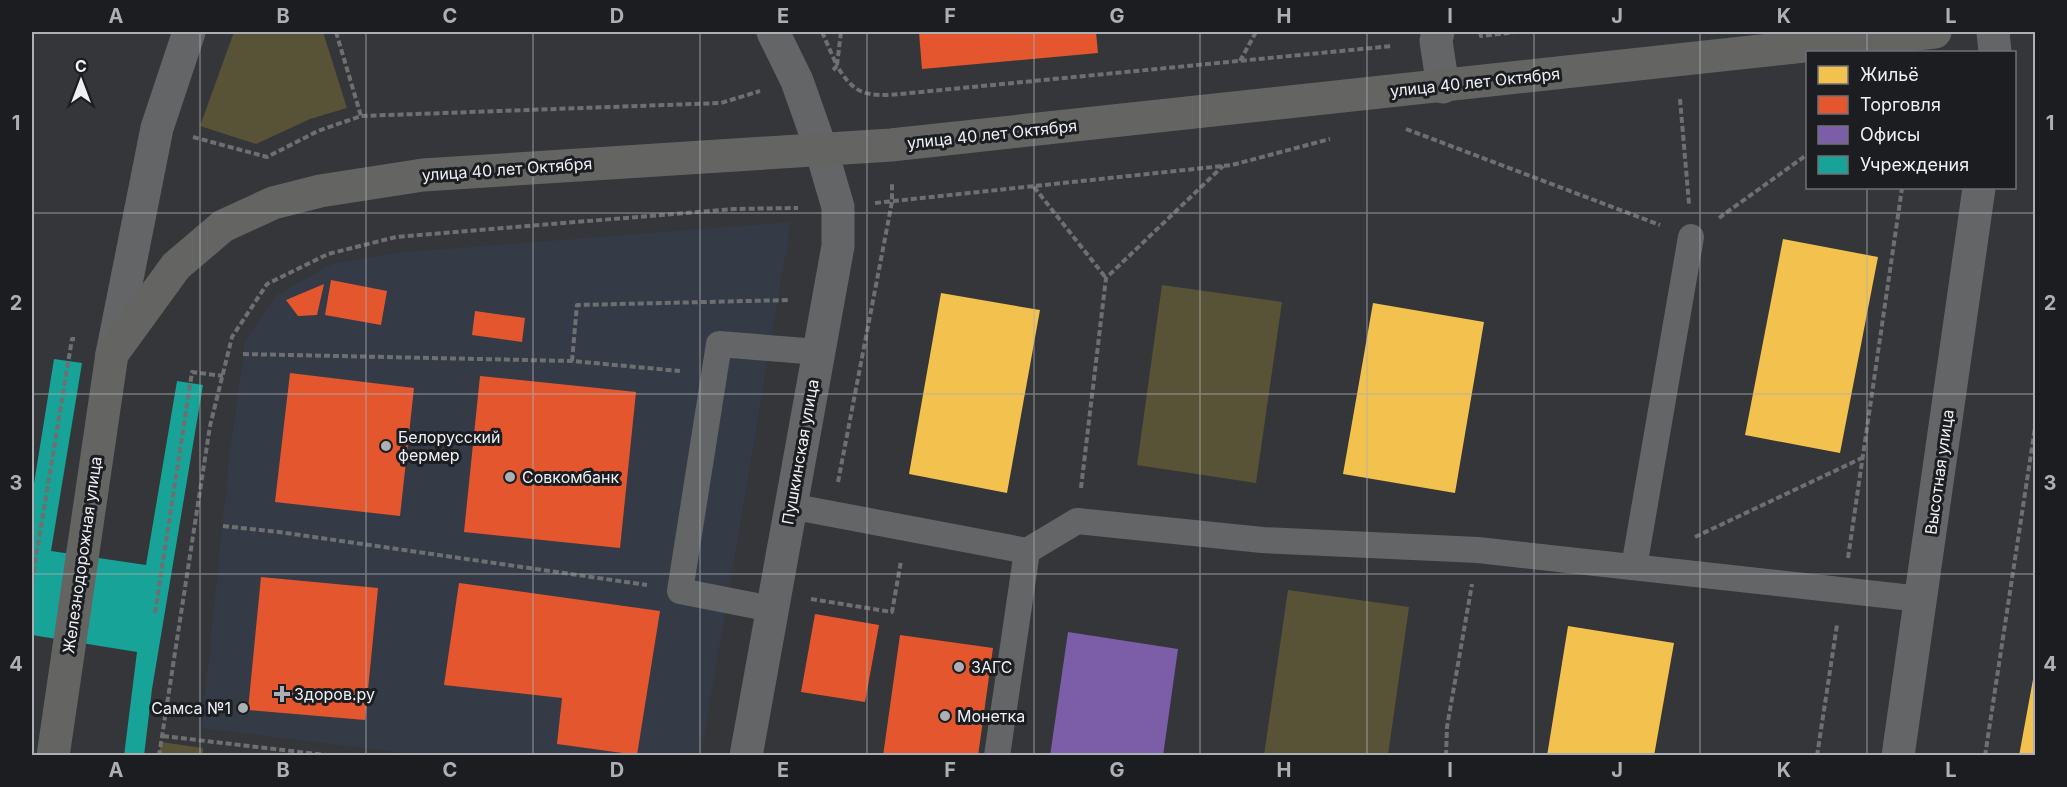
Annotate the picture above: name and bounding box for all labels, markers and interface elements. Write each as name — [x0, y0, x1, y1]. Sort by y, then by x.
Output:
text: A — [109, 4, 124, 28]
text: B — [276, 4, 290, 28]
text: C — [443, 4, 457, 28]
text: D — [610, 4, 624, 28]
text: E — [777, 4, 789, 28]
text: F — [944, 4, 956, 28]
text: G — [1109, 4, 1125, 28]
text: H — [1277, 4, 1291, 28]
text: I — [1447, 4, 1453, 28]
text: J — [1611, 4, 1623, 28]
text: K — [1777, 4, 1791, 28]
text: L — [1945, 4, 1957, 28]
north arrow — [51, 51, 111, 111]
legend — [1806, 51, 2016, 189]
text: С — [75, 56, 87, 76]
street label: улица 40 лет Октября — [1389, 63, 1561, 101]
text: Жильё — [1860, 64, 1919, 85]
text: Торговля — [1860, 94, 1941, 115]
text: 1 — [12, 111, 20, 135]
text: 1 — [2046, 111, 2054, 135]
street label: улица 40 лет Октября — [906, 115, 1078, 153]
text: Офисы — [1860, 124, 1920, 145]
street label: улица 40 лет Октября — [421, 153, 593, 185]
text: Учреждения — [1860, 154, 1969, 175]
text: 2 — [10, 291, 22, 315]
text: 2 — [2044, 291, 2056, 315]
street label: Пушкинская улица — [777, 378, 823, 526]
street label: Высотная улица — [1920, 408, 1958, 536]
place label: Белорусский фермер — [398, 427, 501, 465]
marker: Белорусский фермер — [379, 439, 393, 453]
street label: Железнодорожная улица — [58, 455, 106, 655]
place label: Совкомбанк — [522, 467, 619, 487]
marker: Совкомбанк — [503, 470, 517, 484]
text: 3 — [10, 471, 22, 495]
text: 3 — [2044, 471, 2056, 495]
text: 4 — [9, 652, 23, 676]
text: 4 — [2043, 652, 2057, 676]
place label: ЗАГС — [971, 657, 1012, 677]
marker: ЗАГС — [952, 660, 966, 674]
place label: Здоров.ру — [294, 684, 375, 704]
marker: Здоров.ру — [275, 687, 289, 701]
place label: Самса №1 — [151, 698, 231, 718]
marker: Самса №1 — [236, 701, 250, 715]
place label: Монетка — [957, 706, 1025, 726]
marker: Монетка — [938, 709, 952, 723]
text: A — [109, 758, 124, 782]
text: B — [276, 758, 290, 782]
text: C — [443, 758, 457, 782]
text: D — [610, 758, 624, 782]
text: E — [777, 758, 789, 782]
text: F — [944, 758, 956, 782]
text: G — [1109, 758, 1125, 782]
text: H — [1277, 758, 1291, 782]
text: I — [1447, 758, 1453, 782]
text: J — [1611, 758, 1623, 782]
text: K — [1777, 758, 1791, 782]
text: L — [1945, 758, 1957, 782]

